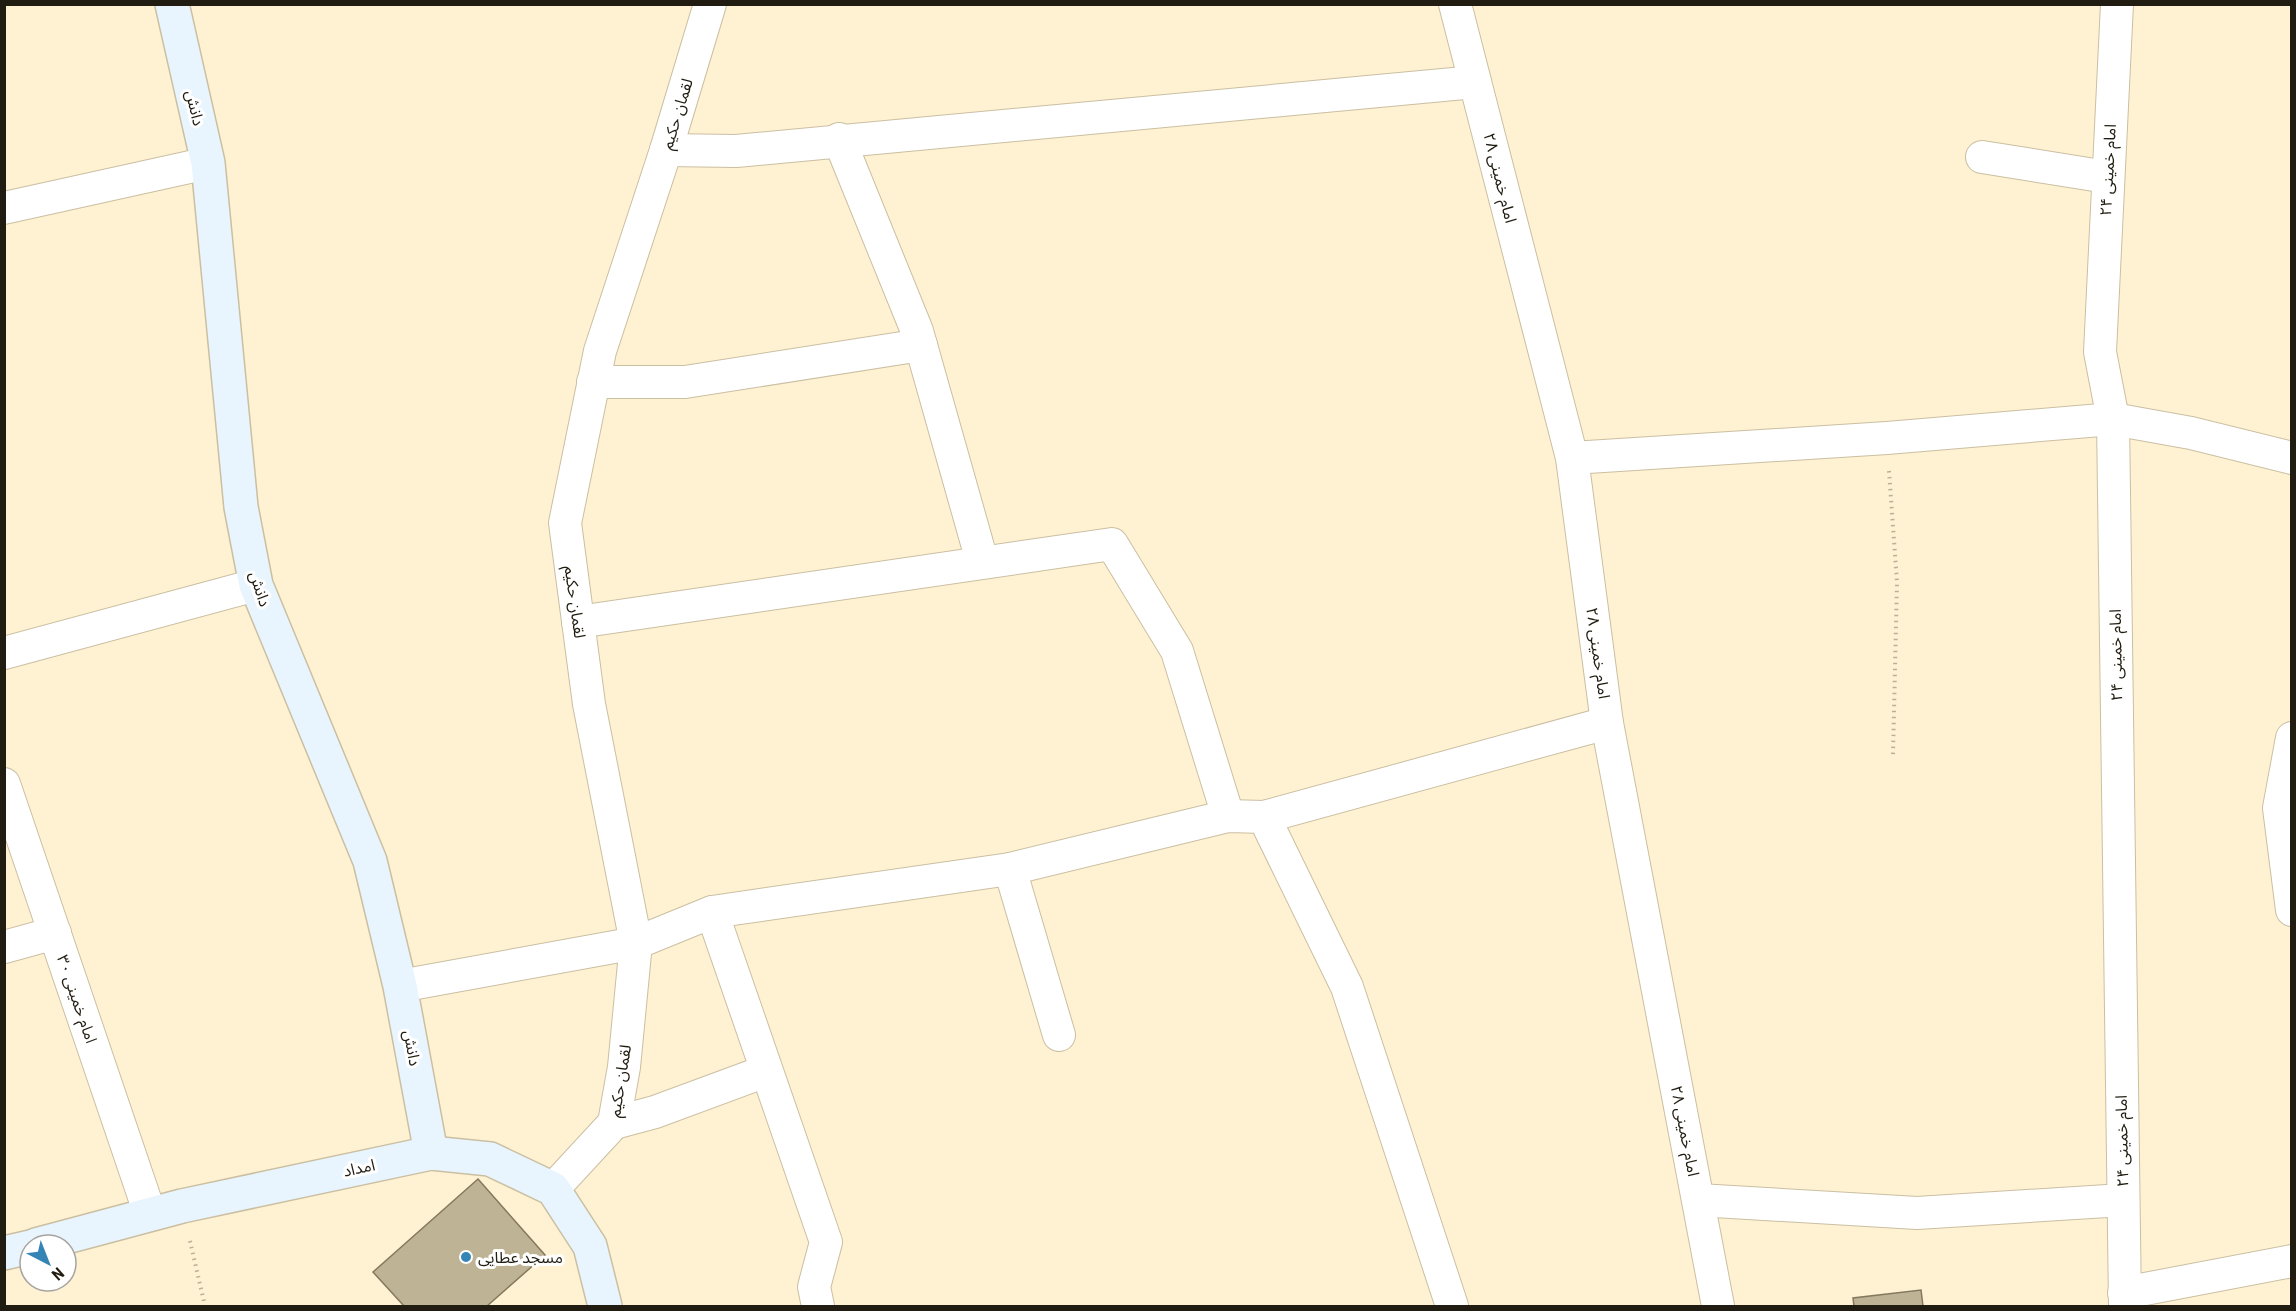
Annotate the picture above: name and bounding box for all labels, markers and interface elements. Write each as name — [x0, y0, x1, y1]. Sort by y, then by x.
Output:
street label: لقمان حکیم — [657, 76, 700, 153]
street label: دانش — [182, 88, 208, 128]
street label: امام خمینی ۲۴ — [2096, 123, 2123, 217]
street label: امام خمینی ۲۸ — [1477, 131, 1520, 226]
street label: لقمان حکیم — [558, 564, 589, 640]
street label: دانش — [245, 569, 275, 609]
street label: امام خمینی ۲۸ — [1579, 606, 1614, 700]
street label: امام خمینی ۲۴ — [2106, 609, 2129, 701]
street label: امام خمینی ۳۰ — [50, 952, 101, 1047]
street label: دانش — [400, 1029, 424, 1067]
street label: لقمان حکیم — [605, 1043, 638, 1119]
street label: امام خمینی ۲۸ — [1664, 1084, 1703, 1179]
street label: امام خمینی ۲۴ — [2112, 1095, 2135, 1187]
street label: امداد — [341, 1155, 377, 1181]
north arrow — [18, 1233, 78, 1293]
place label: مسجد عطایی — [478, 1248, 563, 1267]
marker: مسجد عطایی — [459, 1250, 473, 1264]
text: N — [48, 1263, 68, 1284]

